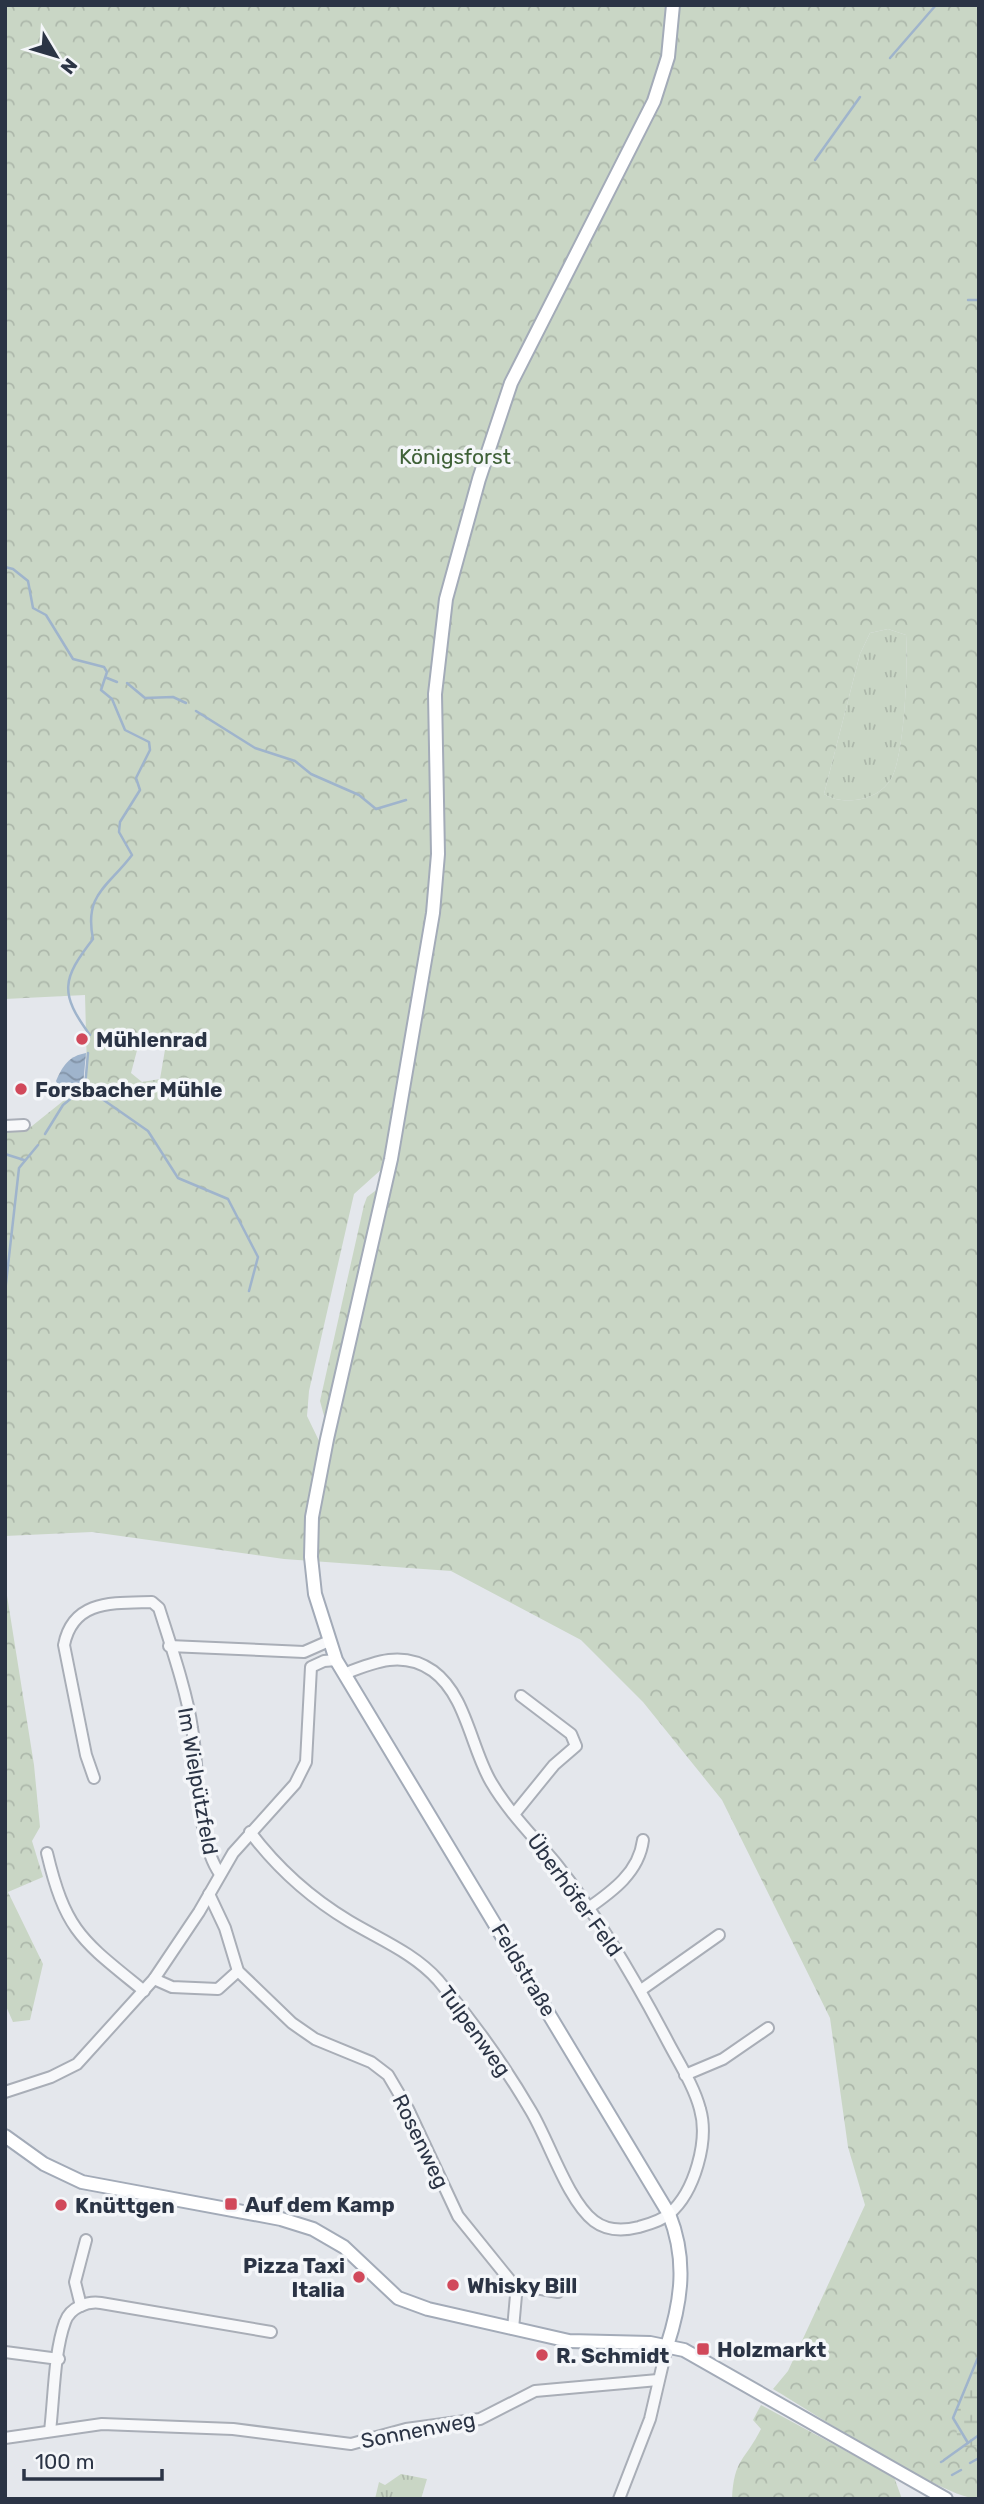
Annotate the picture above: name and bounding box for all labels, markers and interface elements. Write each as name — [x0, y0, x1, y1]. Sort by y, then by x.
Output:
north arrow — [21, 21, 91, 91]
text: N — [56, 54, 82, 79]
park label: Königsforst — [399, 444, 511, 469]
place label: Mühlenrad — [96, 1027, 207, 1052]
marker: Mühlenrad — [74, 1031, 90, 1047]
place label: Forsbacher Mühle — [35, 1077, 223, 1102]
marker: Forsbacher Mühle — [13, 1081, 29, 1097]
street label: Im Wielpützfeld — [173, 1705, 223, 1857]
street label: Überhöfer Feld — [522, 1829, 628, 1961]
street label: Feldstraße — [487, 1919, 561, 2021]
street label: Tulpenweg — [434, 1981, 516, 2081]
street label: Rosenweg — [387, 2090, 455, 2192]
place label: Auf dem Kamp — [245, 2192, 395, 2217]
place label: Knüttgen — [75, 2193, 175, 2218]
marker: Auf dem Kamp — [223, 2196, 239, 2212]
marker: Knüttgen — [53, 2197, 69, 2213]
place label: Pizza Taxi Italia — [243, 2253, 345, 2302]
marker: Pizza Taxi Italia — [351, 2269, 367, 2285]
place label: Whisky Bill — [467, 2273, 577, 2298]
marker: Whisky Bill — [445, 2277, 461, 2293]
place label: Holzmarkt — [717, 2337, 827, 2362]
marker: Holzmarkt — [695, 2341, 711, 2357]
place label: R. Schmidt — [556, 2343, 669, 2368]
marker: R. Schmidt — [534, 2347, 550, 2363]
street label: Sonnenweg — [359, 2407, 477, 2453]
scale bar — [24, 2438, 163, 2482]
text: 100 m — [35, 2449, 94, 2474]

